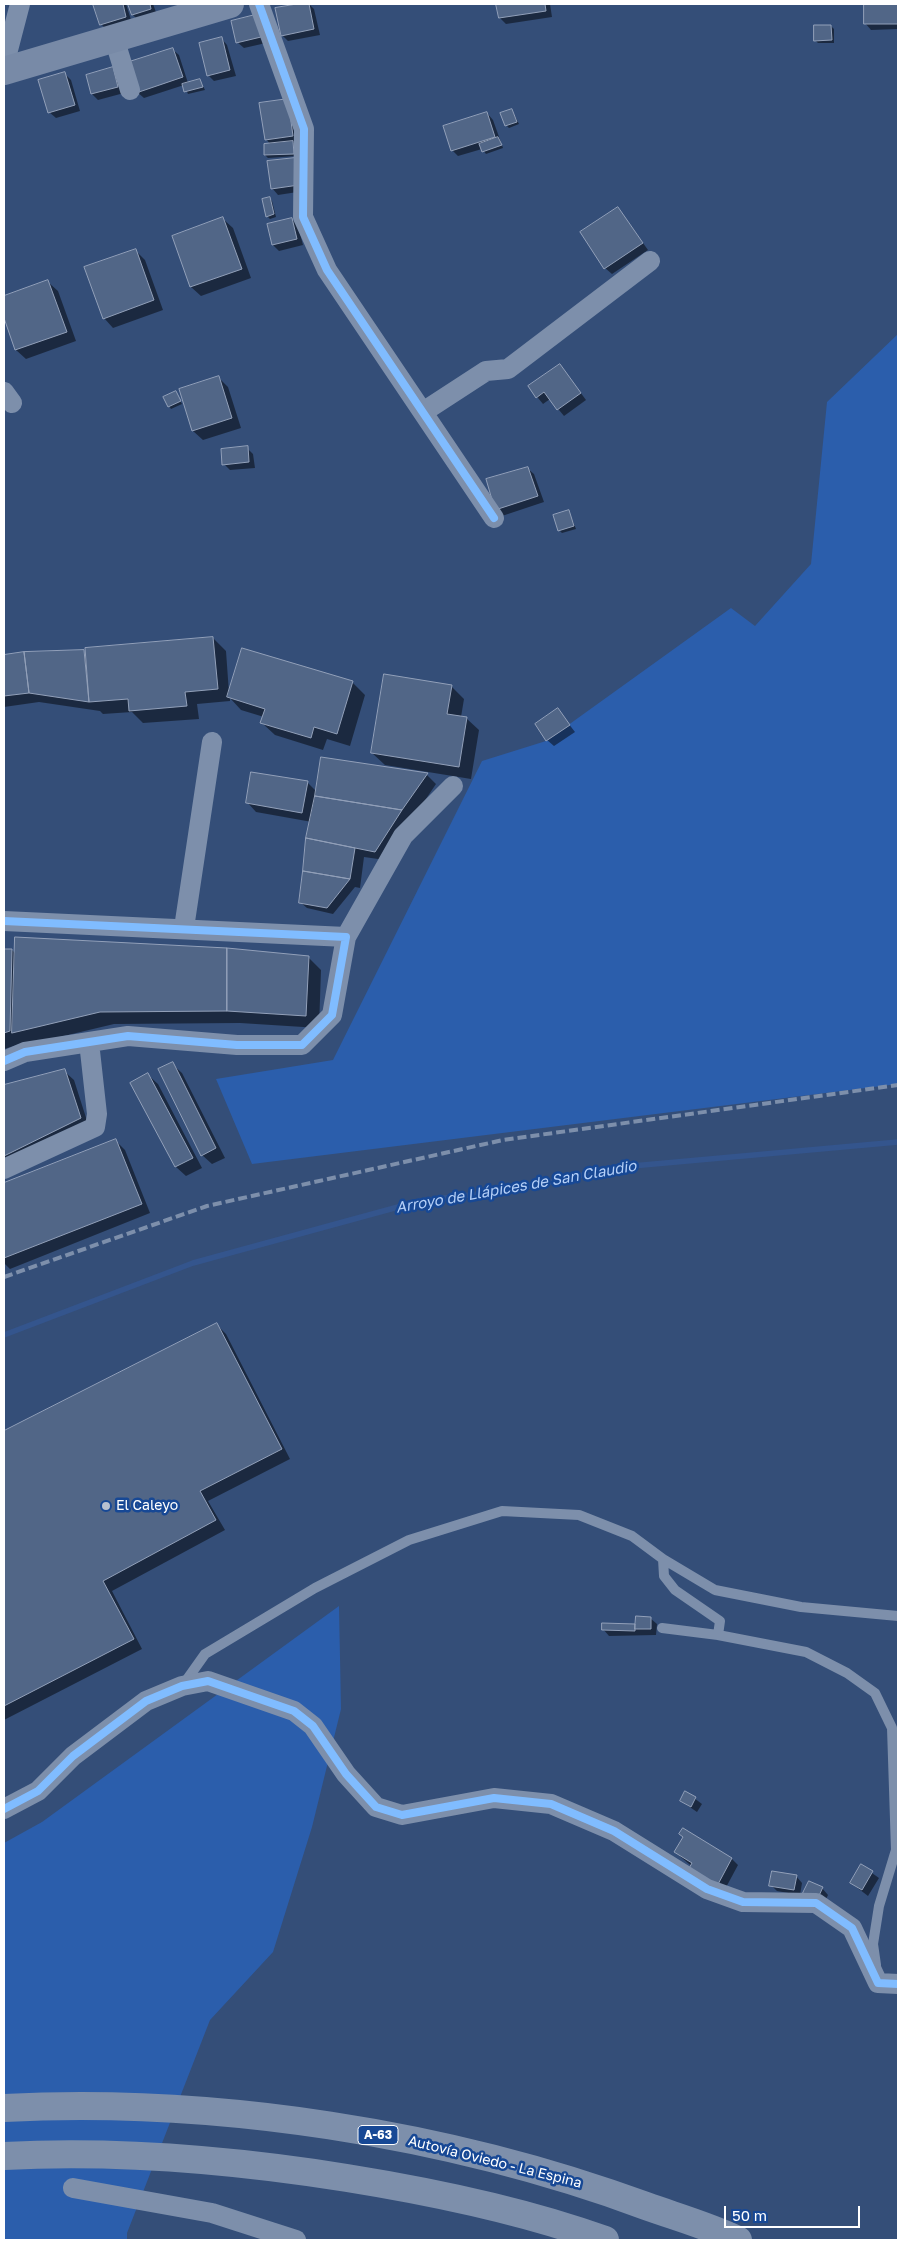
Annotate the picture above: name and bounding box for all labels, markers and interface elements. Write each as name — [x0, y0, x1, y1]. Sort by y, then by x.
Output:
water label: Arroyo de Llápices de San Claudio — [394, 1157, 638, 1217]
place label: El Caleyo — [116, 1498, 178, 1514]
marker: El Caleyo — [100, 1500, 112, 1512]
road number: A-63 — [358, 2126, 398, 2144]
street label: Autovía Oviedo - La Espina — [407, 2132, 583, 2192]
scale bar — [727, 2196, 863, 2228]
text: 50 m — [732, 2206, 767, 2224]

